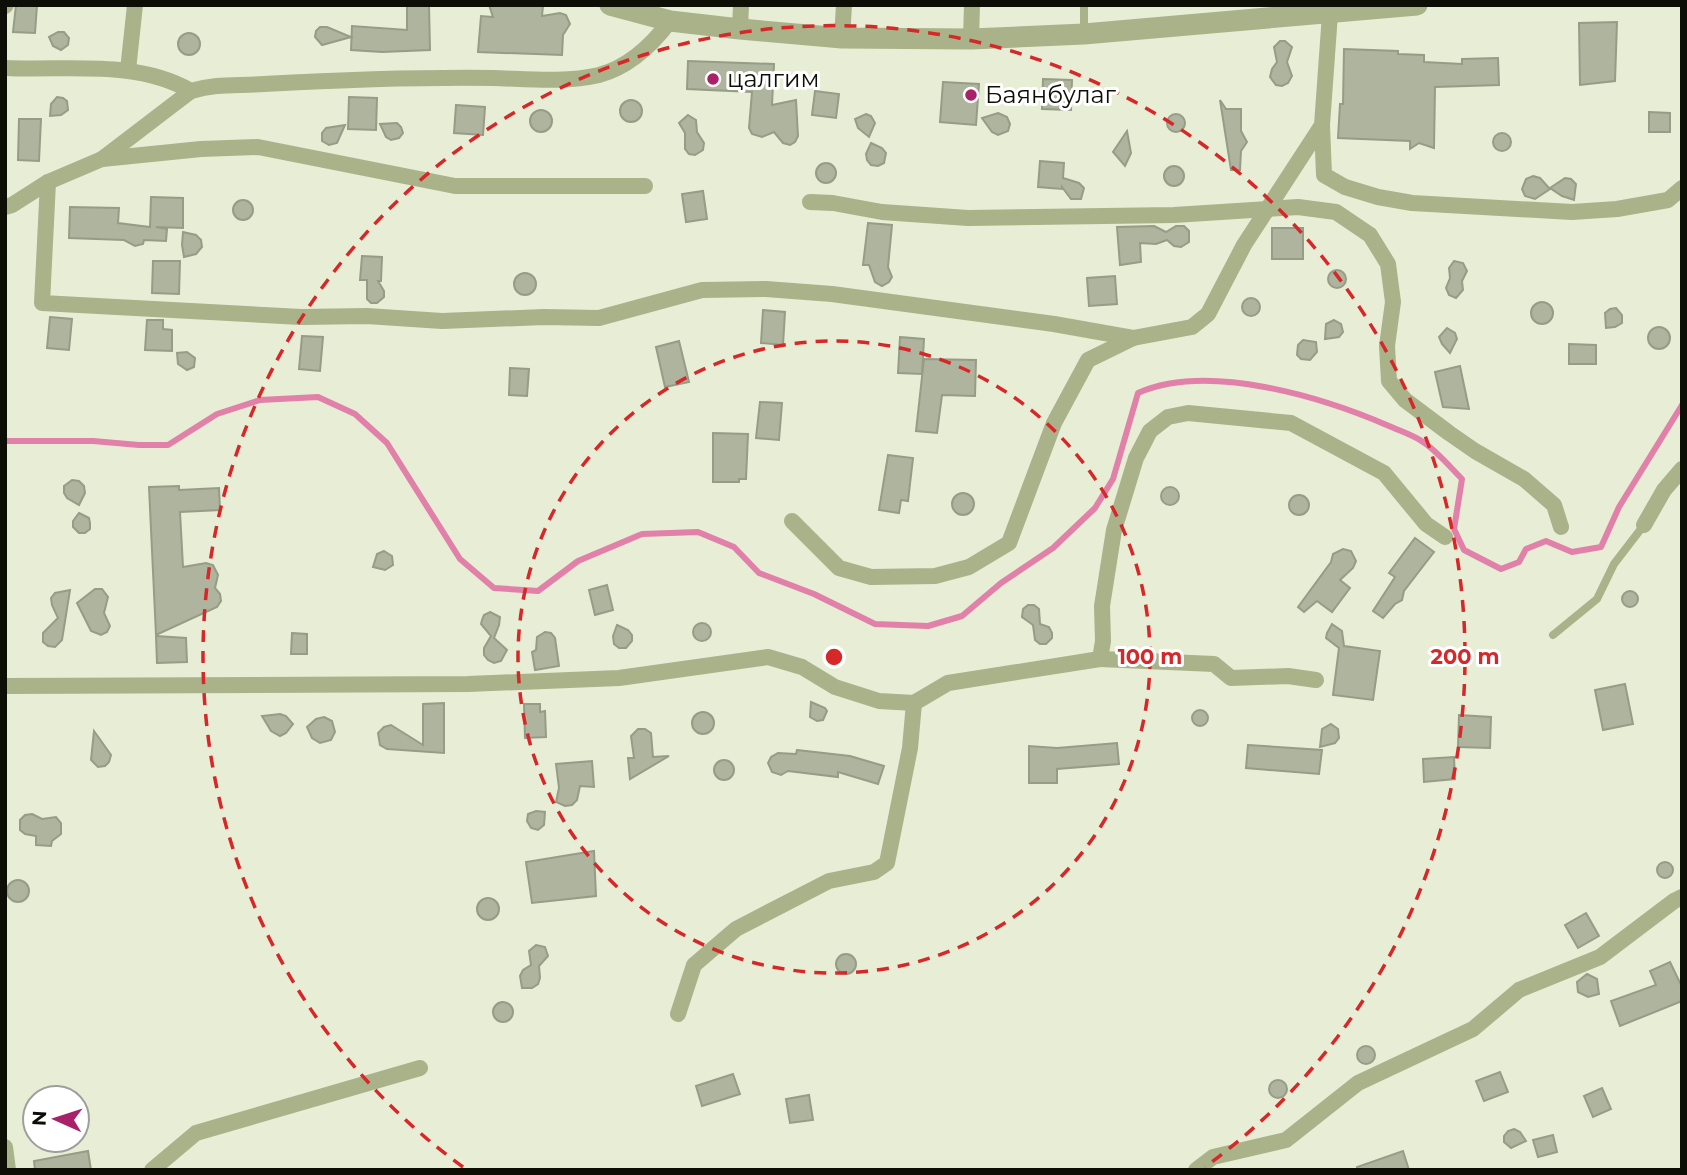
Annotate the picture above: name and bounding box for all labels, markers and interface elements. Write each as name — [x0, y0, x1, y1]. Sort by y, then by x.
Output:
place label: цалгим — [727, 64, 819, 93]
marker: цалгим — [705, 71, 721, 87]
place label: Баянбулаг — [985, 80, 1117, 109]
marker: Баянбулаг — [963, 87, 979, 103]
text: 100 m — [1118, 644, 1182, 669]
text: 200 m — [1431, 644, 1499, 669]
centre of rings — [822, 645, 846, 669]
north arrow — [21, 1084, 91, 1154]
text: N — [28, 1110, 51, 1126]

